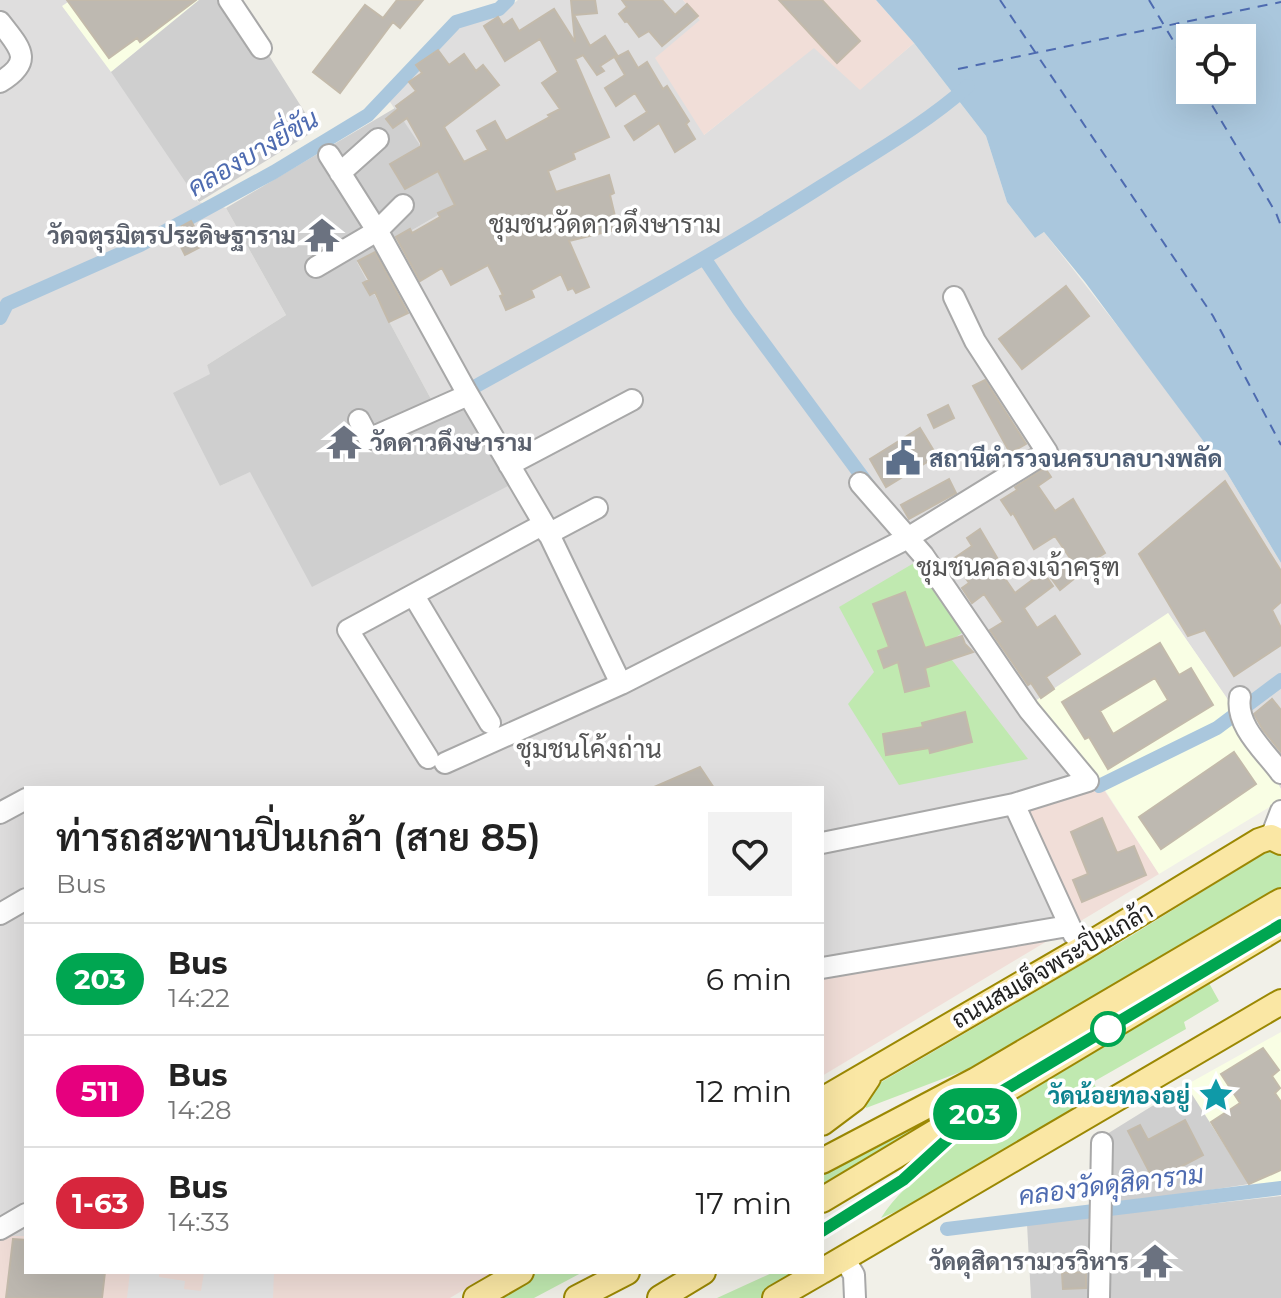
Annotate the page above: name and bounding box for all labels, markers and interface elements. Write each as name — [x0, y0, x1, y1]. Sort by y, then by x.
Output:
map controls — [1176, 24, 1256, 104]
button: locate — [1176, 24, 1256, 104]
water label: คลองบางยี่ขัน — [179, 97, 325, 203]
district label: ชุมชนวัดดาวดึงษาราม — [489, 208, 721, 242]
temple icon: วัดจตุรมิตรประดิษฐาราม — [303, 216, 341, 254]
place label: วัดจตุรมิตรประดิษฐาราม — [47, 221, 296, 253]
temple icon: วัดดาวดึงษาราม — [325, 423, 363, 461]
place label: วัดดาวดึงษาราม — [370, 427, 532, 457]
public building icon: สถานีตำรวจนครบาลบางพลัด — [884, 439, 922, 477]
place label: สถานีตำรวจนครบาลบางพลัด — [929, 444, 1223, 473]
district label: ชุมชนคลองเจ้าครุฑ — [916, 551, 1120, 585]
district label: ชุมชนโค้งถ่าน — [516, 733, 662, 767]
button: heart — [708, 812, 792, 896]
text: ท่ารถสะพานปิ่นเกล้า (สาย 85) — [56, 814, 541, 861]
text: Bus — [56, 868, 106, 900]
street label: ถนนสมเด็จพระปิ่นเกล้า — [944, 891, 1158, 1034]
text: Bus — [168, 945, 228, 982]
text: 6 min — [706, 961, 792, 998]
text: 203 — [74, 962, 126, 996]
text: 14:22 — [168, 982, 230, 1014]
unlabelled marker — [1091, 1012, 1125, 1046]
text: Bus — [168, 1057, 228, 1094]
text: 12 min — [696, 1073, 792, 1110]
text: 511 — [81, 1074, 119, 1108]
place icon: วัดน้อยทองอยู่ — [1197, 1076, 1235, 1114]
place label: วัดน้อยทองอยู่ — [1048, 1080, 1190, 1112]
line badge: 203 — [929, 1088, 1021, 1140]
text: 14:28 — [168, 1094, 232, 1126]
text: 203 — [949, 1097, 1001, 1131]
water label: คลองวัดดุสิดาราม — [1017, 1158, 1206, 1214]
text: Bus — [168, 1169, 228, 1206]
text: 17 min — [695, 1185, 792, 1222]
text: 1-63 — [72, 1186, 128, 1220]
text: 14:33 — [168, 1206, 230, 1238]
temple icon: วัดดุสิดารามวรวิหาร — [1136, 1242, 1174, 1280]
place label: วัดดุสิดารามวรวิหาร — [929, 1247, 1129, 1279]

